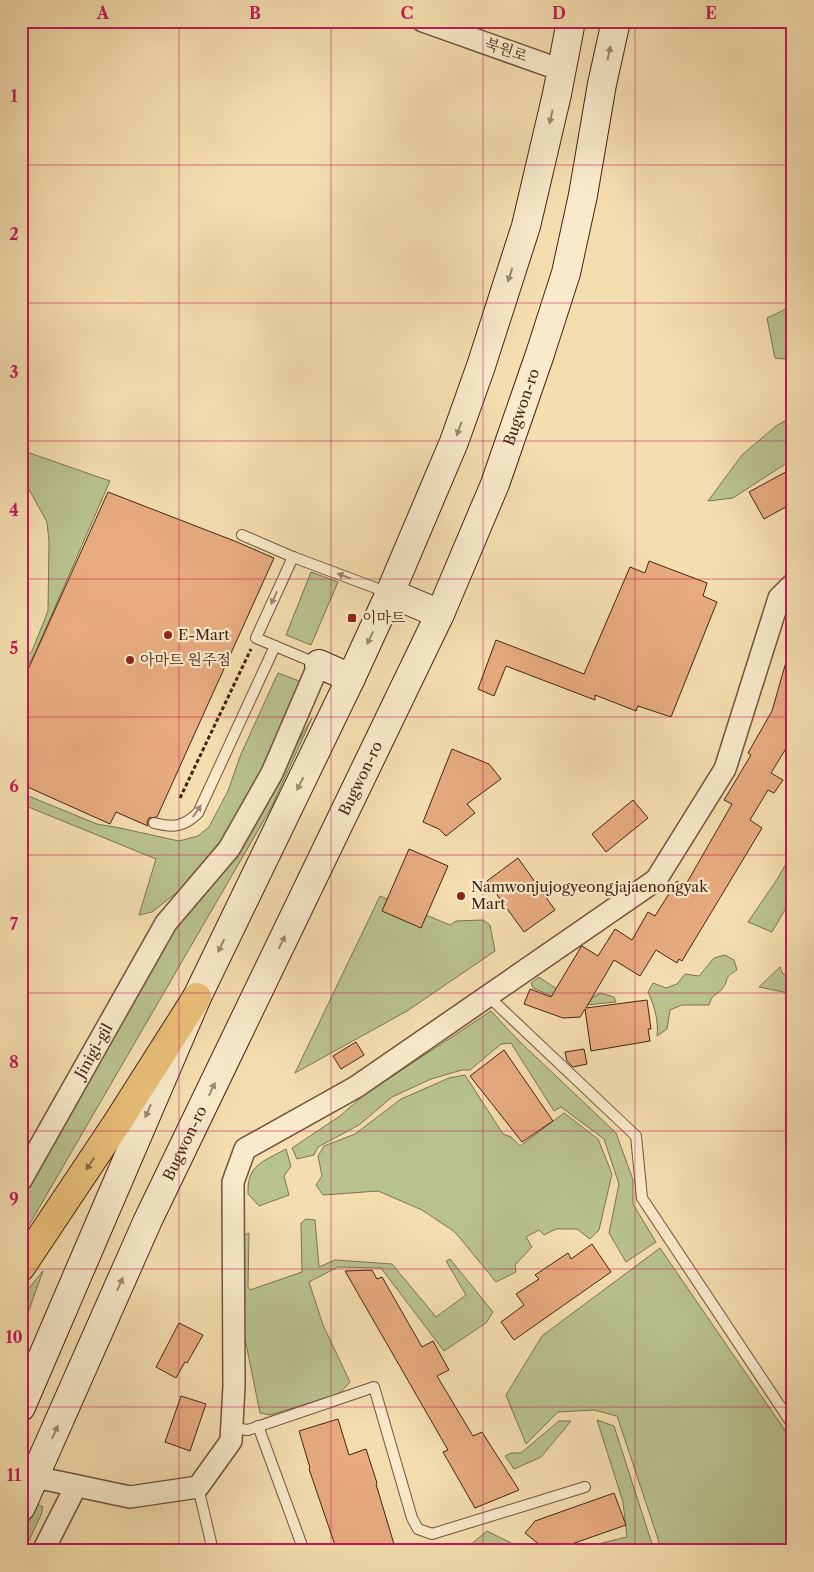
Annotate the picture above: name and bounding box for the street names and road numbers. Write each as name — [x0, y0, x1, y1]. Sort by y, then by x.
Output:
street label: 북원로 — [483, 33, 530, 66]
street label: Bugwon-ro — [499, 366, 543, 448]
street label: Bugwon-ro — [334, 738, 386, 819]
street label: Jinigi-gil — [69, 1020, 117, 1083]
street label: Bugwon-ro — [158, 1103, 211, 1183]

